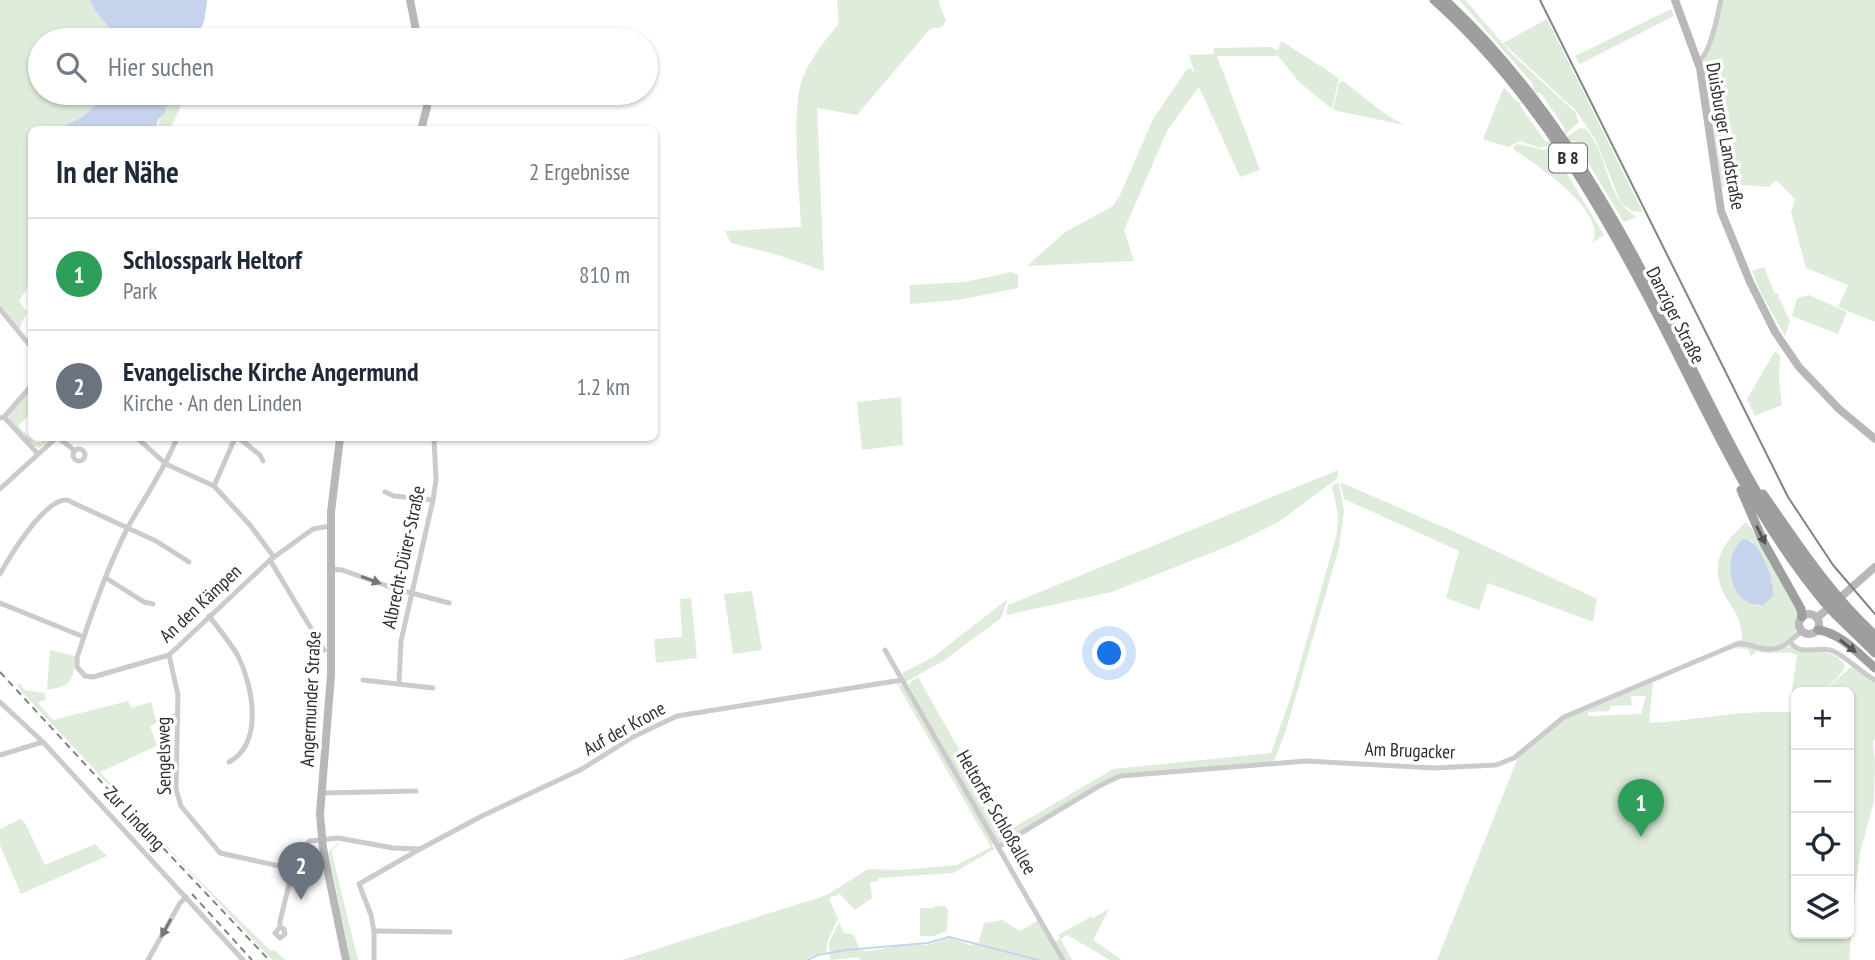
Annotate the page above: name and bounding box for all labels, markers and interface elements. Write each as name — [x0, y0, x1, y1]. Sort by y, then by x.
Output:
search box — [28, 28, 658, 105]
icon: search — [52, 48, 90, 86]
text: Hier suchen — [108, 50, 214, 83]
street label: Duisburger Landstraße — [1701, 60, 1751, 212]
road number: B 8 — [1549, 144, 1587, 173]
text: In der Nähe — [56, 152, 179, 191]
text: 2 Ergebnisse — [529, 157, 630, 186]
text: Schlosspark Heltorf — [123, 243, 302, 276]
text: 1 — [74, 260, 85, 289]
text: 810 m — [579, 260, 630, 289]
street label: Danziger Straße — [1641, 263, 1711, 368]
text: Park — [123, 276, 157, 305]
text: Evangelische Kirche Angermund — [123, 355, 418, 388]
text: 2 — [74, 372, 85, 401]
text: 1.2 km — [576, 372, 630, 401]
text: Kirche · An den Linden — [123, 388, 302, 417]
street label: Albrecht-Dürer-Straße — [376, 483, 430, 631]
one-way arrow — [1755, 525, 1766, 545]
street label: An den Kämpen — [154, 559, 246, 647]
one-way arrow — [360, 575, 381, 586]
street label: Angermunder Straße — [294, 630, 326, 768]
your location — [1092, 636, 1126, 670]
one-way arrow — [1839, 638, 1857, 652]
map controls — [1791, 687, 1854, 939]
button: + — [1791, 687, 1854, 750]
street label: Auf der Krone — [579, 696, 669, 760]
street label: Sengelsweg — [150, 717, 176, 795]
street label: Am Brugacker — [1364, 736, 1456, 764]
street label: Heltorfer Schloßallee — [952, 745, 1042, 879]
button: − — [1791, 750, 1854, 813]
pin: 1 — [1618, 779, 1664, 837]
street label: Zur Lindung — [99, 781, 171, 855]
button: locate — [1791, 813, 1854, 876]
pin: 2 — [278, 842, 324, 900]
button: layers — [1791, 876, 1854, 939]
one-way arrow — [160, 918, 172, 938]

